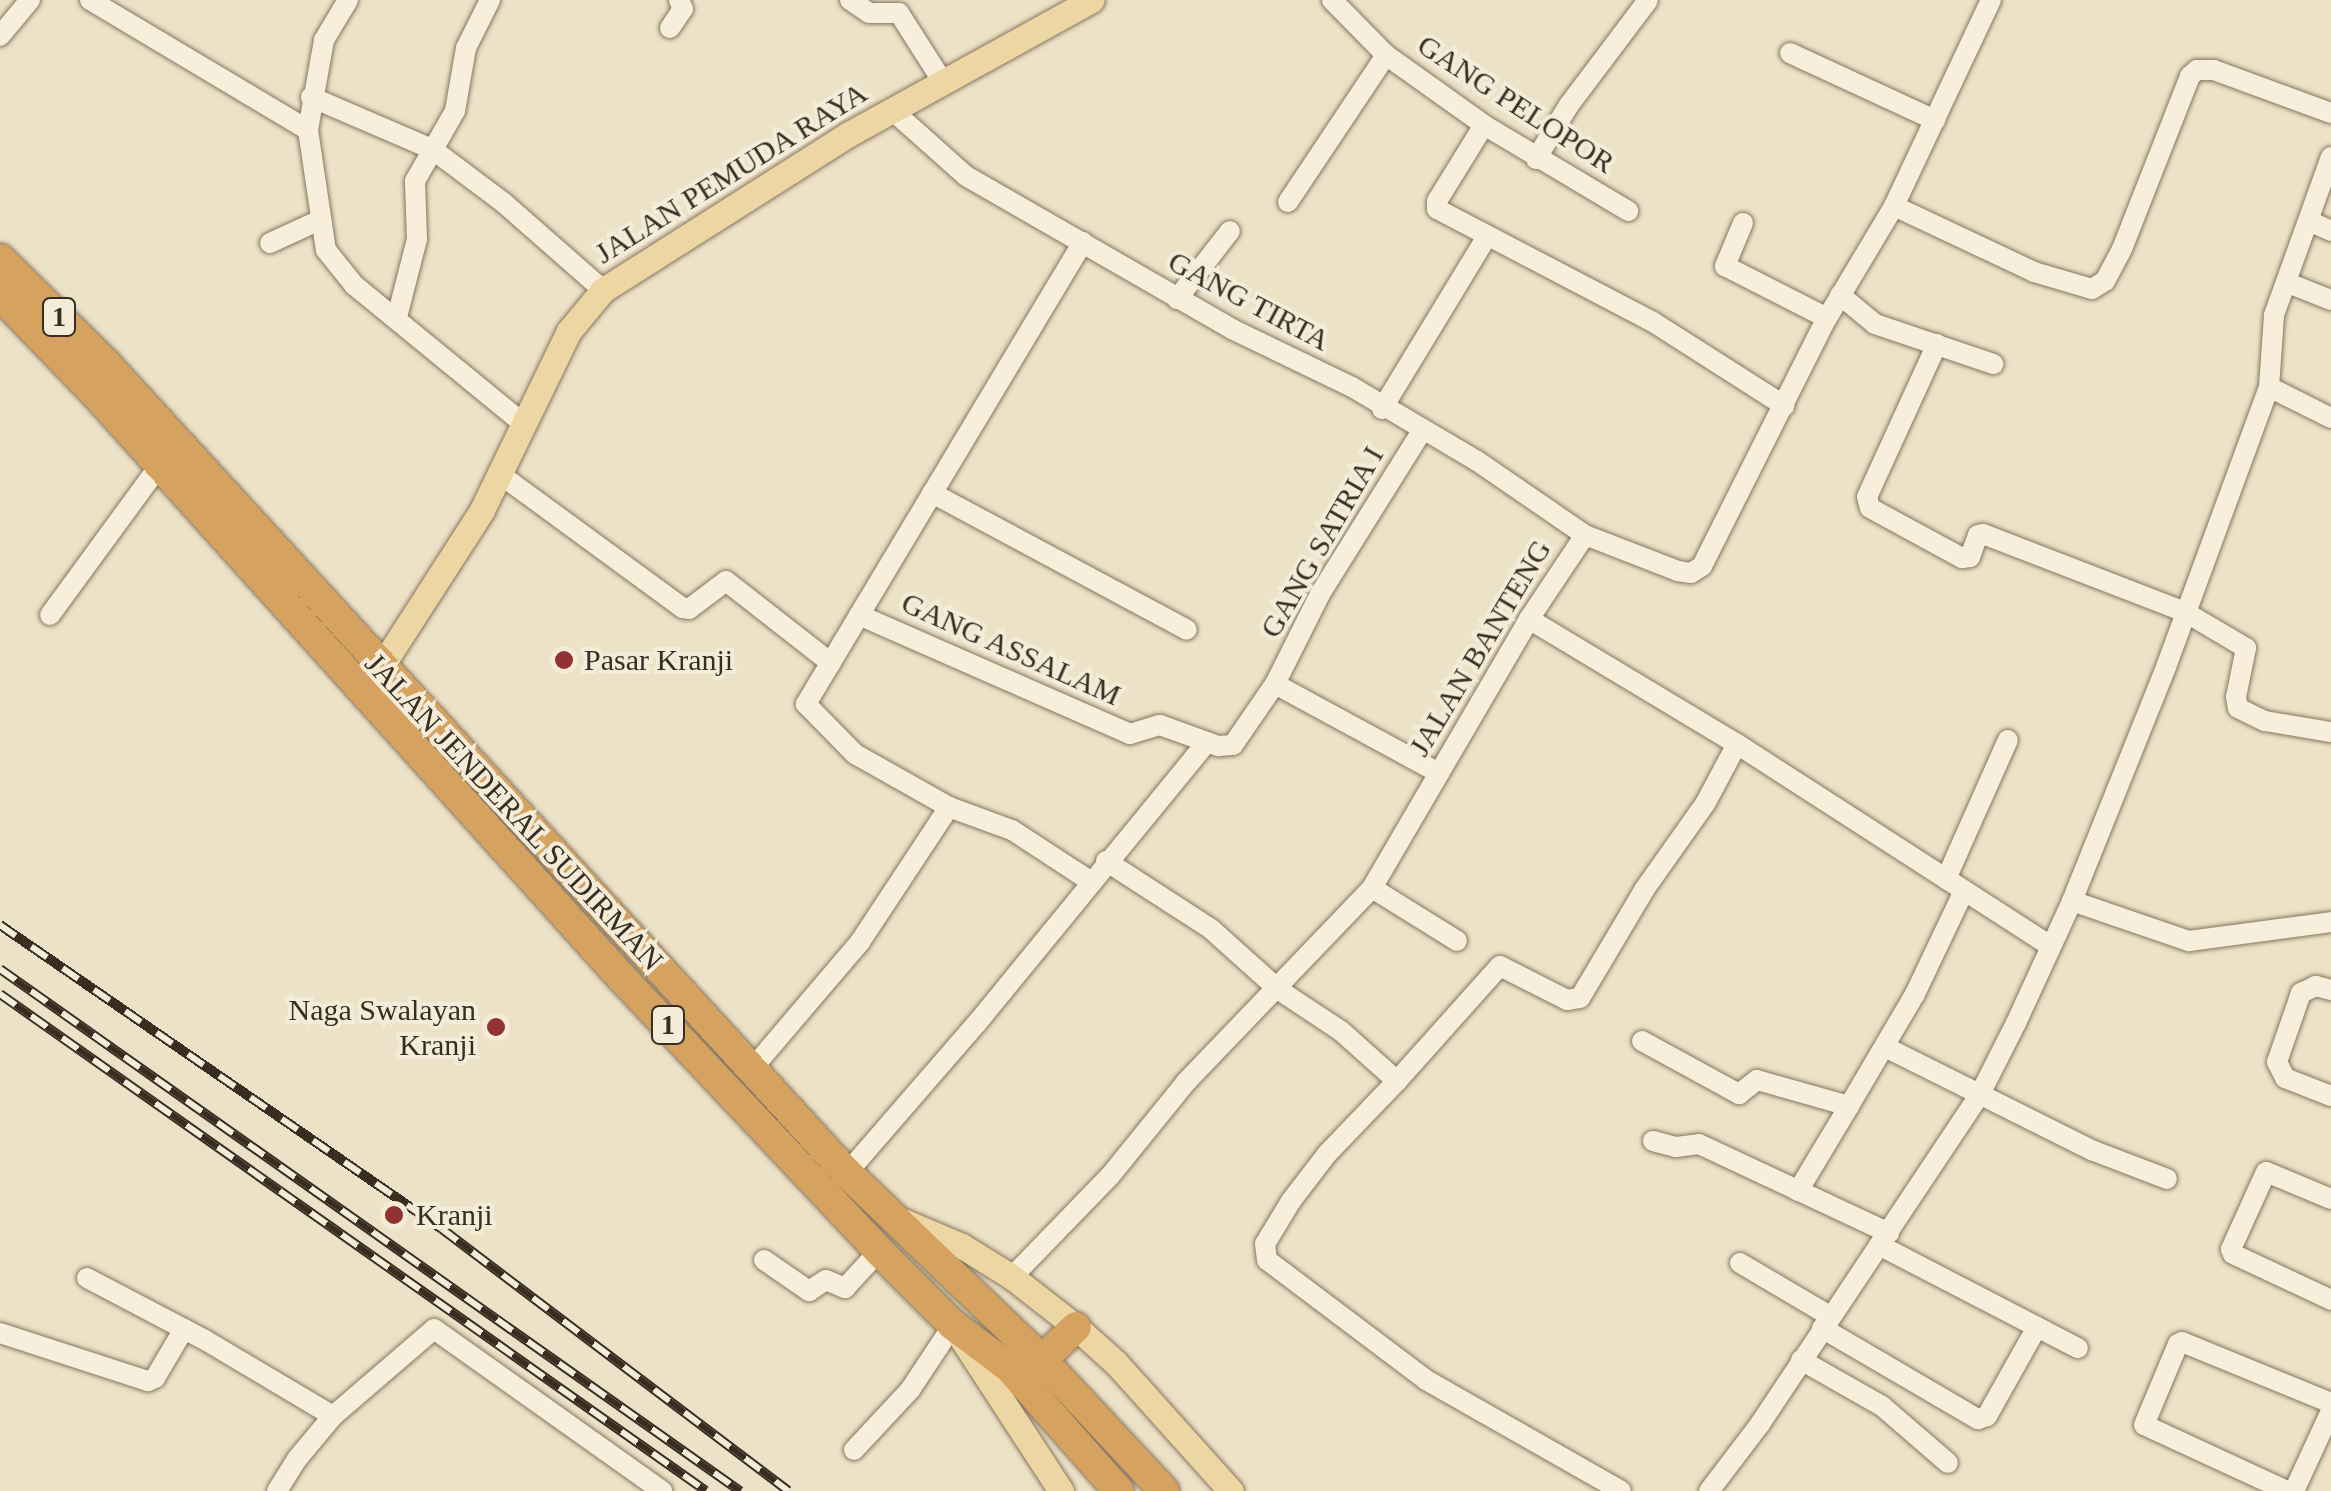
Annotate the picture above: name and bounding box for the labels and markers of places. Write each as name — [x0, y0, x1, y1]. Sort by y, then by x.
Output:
place label: Pasar Kranji — [584, 642, 733, 678]
marker: Pasar Kranji — [553, 649, 575, 671]
place label: Naga Swalayan Kranji — [289, 992, 476, 1062]
marker: Naga Swalayan Kranji — [485, 1016, 507, 1038]
place label: Kranji — [416, 1197, 493, 1233]
marker: Kranji — [381, 1202, 407, 1228]

